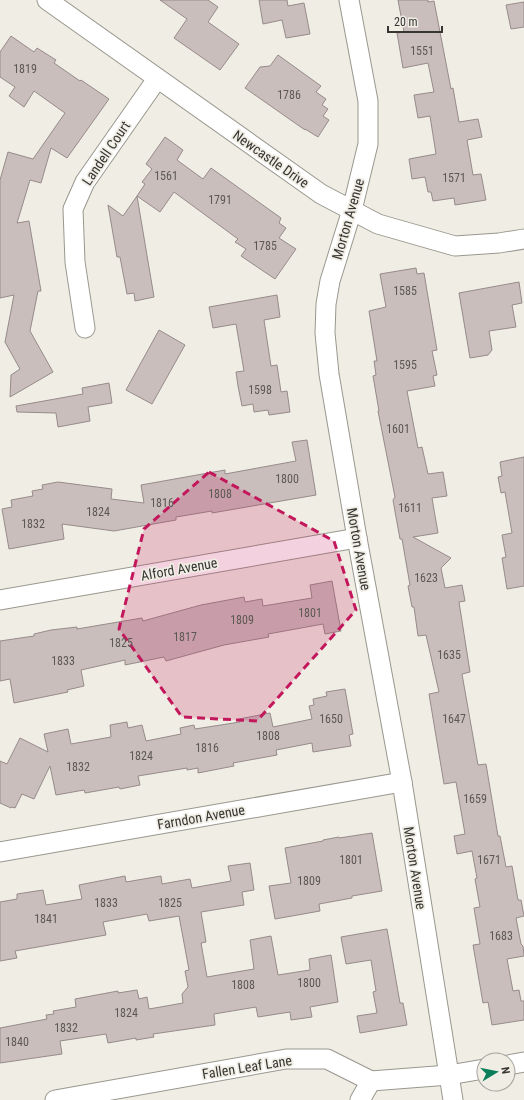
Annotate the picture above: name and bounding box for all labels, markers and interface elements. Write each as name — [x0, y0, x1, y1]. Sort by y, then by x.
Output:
scale bar — [388, 8, 442, 34]
text: 20 m — [394, 15, 418, 29]
house number: 1551 — [410, 44, 434, 58]
house number: 1819 — [13, 62, 37, 76]
house number: 1786 — [277, 88, 301, 102]
street label: Landell Court — [79, 118, 133, 188]
street label: Newcastle Drive — [230, 127, 312, 191]
house number: 1561 — [154, 169, 178, 183]
house number: 1571 — [442, 171, 466, 185]
street label: Morton Avenue — [329, 176, 367, 261]
house number: 1791 — [208, 193, 232, 207]
house number: 1785 — [253, 239, 277, 253]
house number: 1585 — [393, 284, 417, 298]
house number: 1595 — [393, 358, 417, 372]
house number: 1598 — [248, 383, 272, 397]
house number: 1601 — [386, 422, 410, 436]
house number: 1800 — [275, 472, 299, 486]
house number: 1808 — [208, 487, 232, 501]
house number: 1816 — [150, 496, 174, 510]
house number: 1611 — [398, 501, 422, 515]
house number: 1824 — [86, 505, 110, 519]
street label: Morton Avenue — [344, 506, 374, 592]
house number: 1832 — [21, 517, 45, 531]
street label: Alford Avenue — [140, 554, 219, 584]
house number: 1623 — [414, 571, 438, 585]
house number: 1801 — [298, 606, 322, 620]
house number: 1809 — [230, 613, 254, 627]
house number: 1817 — [173, 630, 197, 644]
house number: 1825 — [109, 636, 133, 650]
house number: 1635 — [437, 648, 461, 662]
house number: 1833 — [51, 654, 75, 668]
house number: 1650 — [319, 712, 343, 726]
house number: 1647 — [442, 712, 466, 726]
house number: 1808 — [256, 729, 280, 743]
house number: 1816 — [195, 741, 219, 755]
house number: 1824 — [129, 749, 153, 763]
house number: 1832 — [66, 760, 90, 774]
house number: 1659 — [463, 792, 487, 806]
street label: Farndon Avenue — [156, 801, 246, 833]
street label: Morton Avenue — [401, 825, 430, 911]
house number: 1801 — [339, 853, 363, 867]
house number: 1671 — [477, 853, 501, 867]
house number: 1809 — [297, 874, 321, 888]
house number: 1833 — [94, 896, 118, 910]
house number: 1825 — [158, 896, 182, 910]
house number: 1841 — [34, 912, 58, 926]
house number: 1683 — [489, 929, 513, 943]
house number: 1800 — [297, 976, 321, 990]
house number: 1808 — [231, 978, 255, 992]
house number: 1824 — [114, 1006, 138, 1020]
house number: 1832 — [54, 1021, 78, 1035]
house number: 1840 — [5, 1035, 29, 1049]
street label: Fallen Leaf Lane — [201, 1052, 293, 1082]
north arrow — [476, 1052, 516, 1092]
text: N — [498, 1066, 512, 1075]

